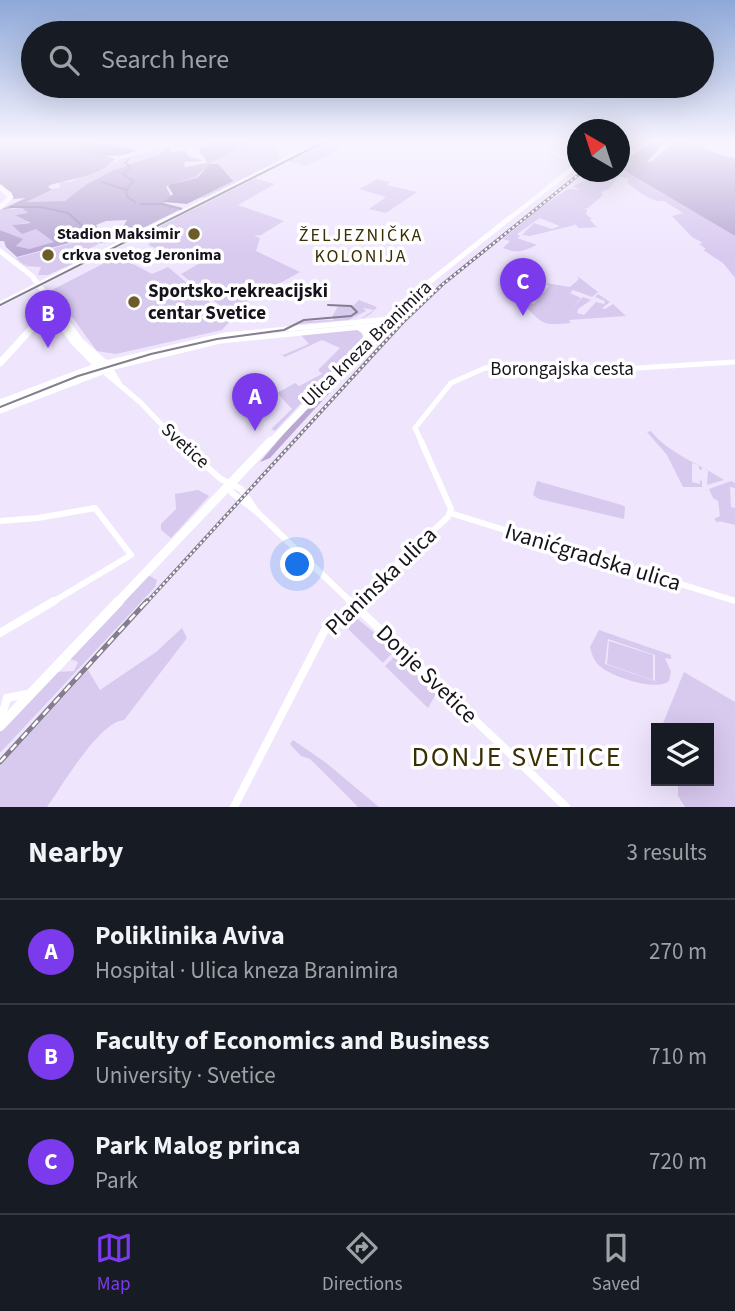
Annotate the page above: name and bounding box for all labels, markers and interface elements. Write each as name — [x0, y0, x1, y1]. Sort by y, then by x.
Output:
search box — [21, 21, 714, 98]
icon: search — [45, 41, 83, 79]
text: Search here — [101, 41, 229, 78]
north arrow — [567, 119, 630, 182]
place label: Stadion Maksimir — [57, 223, 181, 245]
district label: ŽELJEZNIČKA KOLONIJA — [299, 223, 423, 269]
marker: Stadion Maksimir — [186, 226, 202, 242]
place label: crkva svetog Jeronima — [62, 244, 221, 266]
marker: crkva svetog Jeronima — [40, 247, 56, 263]
pin: C — [500, 258, 546, 316]
street label: Ulica kneza Branimira — [296, 275, 438, 413]
place label: Sportsko-rekreacijski centar Svetice — [148, 278, 328, 327]
pin: B — [25, 290, 71, 348]
marker: Sportsko-rekreacijski centar Svetice — [126, 294, 142, 310]
street label: Borongajska cesta — [490, 356, 634, 383]
pin: A — [232, 373, 278, 431]
street label: Svetice — [155, 417, 215, 475]
street label: Ivanićgradska ulica — [501, 515, 685, 599]
street label: Planinska ulica — [318, 519, 444, 643]
your location — [280, 547, 314, 581]
street label: Donje Svetice — [369, 617, 485, 731]
map controls — [651, 723, 714, 786]
button: layers — [651, 723, 714, 786]
district label: DONJE SVETICE — [412, 737, 622, 777]
text: Nearby — [28, 831, 123, 874]
text: 3 results — [627, 836, 707, 869]
text: Poliklinika Aviva — [95, 917, 285, 954]
text: A — [44, 935, 58, 968]
text: 270 m — [649, 935, 707, 968]
text: Hospital · Ulica kneza Branimira — [95, 954, 398, 987]
text: Faculty of Economics and Business — [95, 1022, 490, 1059]
text: B — [44, 1040, 58, 1073]
text: 710 m — [649, 1040, 707, 1073]
text: University · Svetice — [95, 1059, 276, 1092]
text: Park Malog princa — [95, 1127, 301, 1164]
text: C — [44, 1145, 58, 1178]
text: 720 m — [649, 1145, 707, 1178]
text: Park — [95, 1164, 138, 1197]
tab: Map — [95, 1229, 133, 1298]
tab: Directions — [322, 1229, 402, 1298]
tab: Saved — [592, 1229, 640, 1298]

